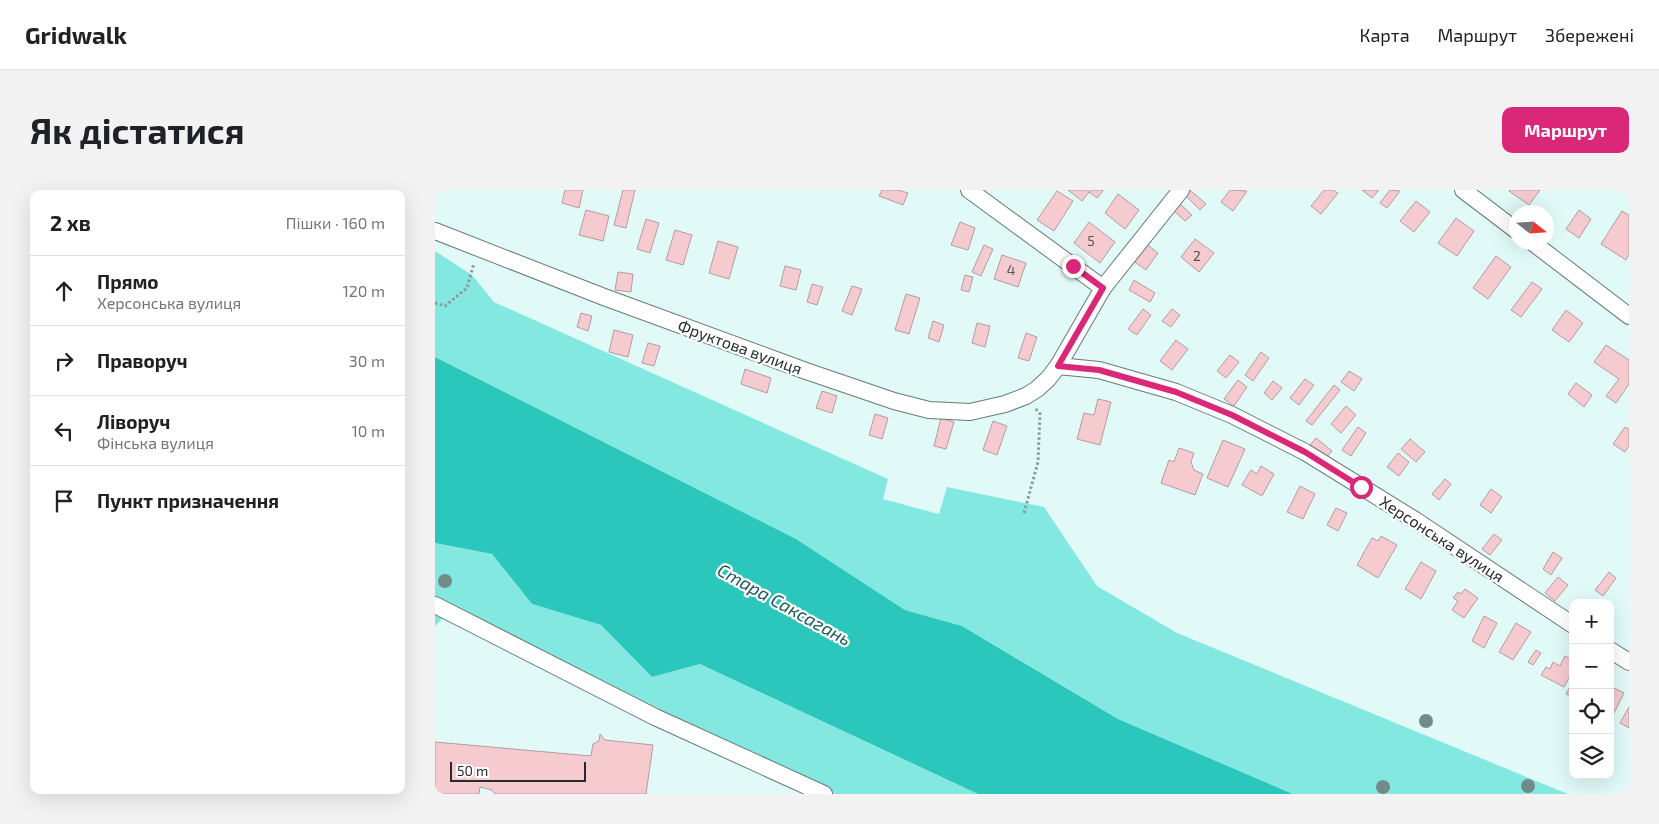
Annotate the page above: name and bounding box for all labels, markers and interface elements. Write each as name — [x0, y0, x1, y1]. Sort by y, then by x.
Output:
text: Gridwalk — [25, 20, 127, 49]
text: Карта — [1360, 24, 1410, 46]
text: Маршрут — [1438, 24, 1517, 46]
text: Збережені — [1545, 24, 1634, 46]
button: Маршрут — [1502, 107, 1629, 153]
text: Як дістатися — [30, 109, 244, 151]
north arrow — [1509, 205, 1554, 250]
text: 2 хв — [50, 210, 91, 235]
text: Пішки · 160 m — [286, 213, 385, 232]
house number: 5 — [1087, 232, 1095, 249]
house number: 2 — [1193, 247, 1201, 264]
route end — [1062, 255, 1085, 278]
house number: 4 — [1007, 261, 1015, 278]
text: Прямо — [97, 270, 159, 293]
icon: ahead — [50, 277, 78, 305]
text: 120 m — [342, 281, 385, 300]
text: Херсонська вулиця — [97, 293, 241, 312]
street label: Фруктова вулиця — [675, 315, 805, 379]
icon: right — [50, 347, 78, 375]
text: Праворуч — [97, 349, 188, 372]
text: 30 m — [349, 351, 385, 370]
text: Ліворуч — [97, 410, 170, 433]
icon: left — [50, 417, 78, 445]
text: 10 m — [351, 421, 385, 440]
text: Фінська вулиця — [97, 433, 214, 452]
route start — [1350, 476, 1373, 499]
icon: arrive — [50, 487, 78, 515]
text: Пункт призначення — [97, 489, 279, 512]
street label: Херсонська вулиця — [1376, 491, 1508, 587]
water label: Стара Саксагань — [714, 558, 855, 650]
map controls — [1569, 599, 1614, 779]
button: + — [1569, 599, 1614, 644]
button: − — [1569, 644, 1614, 689]
button: locate — [1569, 689, 1614, 734]
button: layers — [1569, 734, 1614, 779]
scale bar — [450, 759, 586, 782]
text: 50 m — [457, 762, 488, 779]

